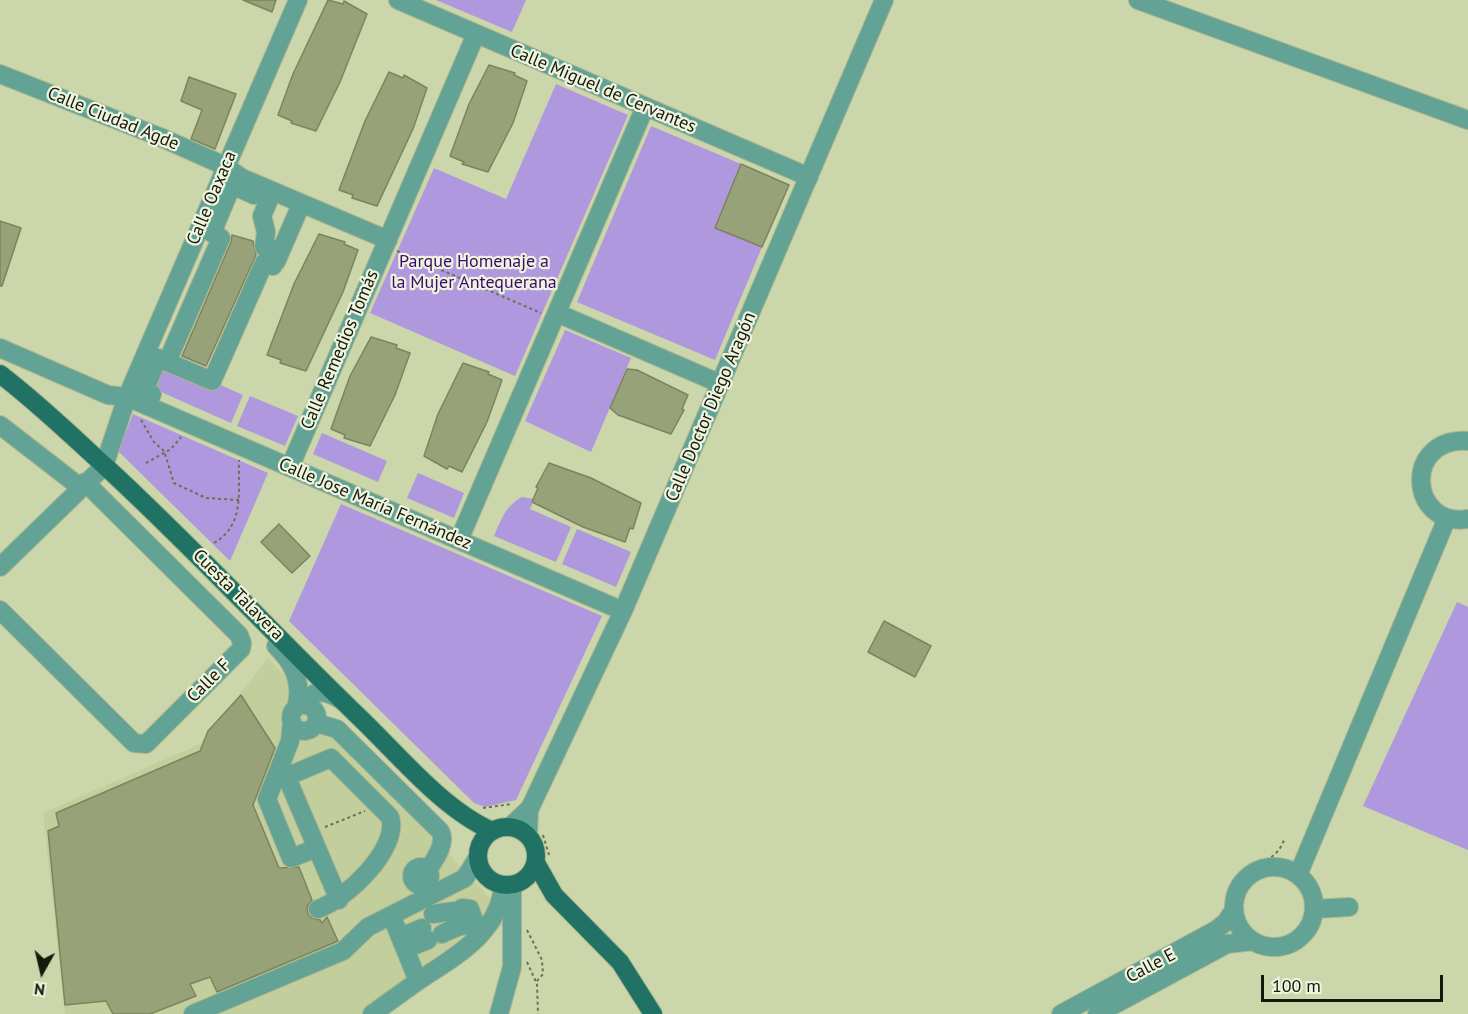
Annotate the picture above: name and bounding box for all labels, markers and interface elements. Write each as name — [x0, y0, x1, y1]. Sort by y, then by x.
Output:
street label: Calle Miguel de Cervantes — [507, 40, 699, 138]
street label: Calle Ciudad Agde — [44, 83, 182, 155]
street label: Calle Oaxaca — [183, 148, 241, 248]
park label: Parque Homenaje a la Mujer Antequerana — [391, 251, 557, 294]
street label: Calle Remedios Tomás — [297, 267, 383, 433]
street label: Calle Doctor Diego Aragón — [661, 309, 761, 505]
street label: Calle Jose María Fernández — [275, 454, 475, 554]
street label: Cuesta Talavera — [188, 545, 288, 645]
street label: Calle F — [183, 655, 235, 707]
north arrow — [12, 942, 72, 1002]
street label: Calle E — [1123, 944, 1179, 988]
scale bar — [1264, 963, 1446, 1001]
text: 100 m — [1272, 974, 1321, 997]
text: N — [33, 979, 46, 1000]

